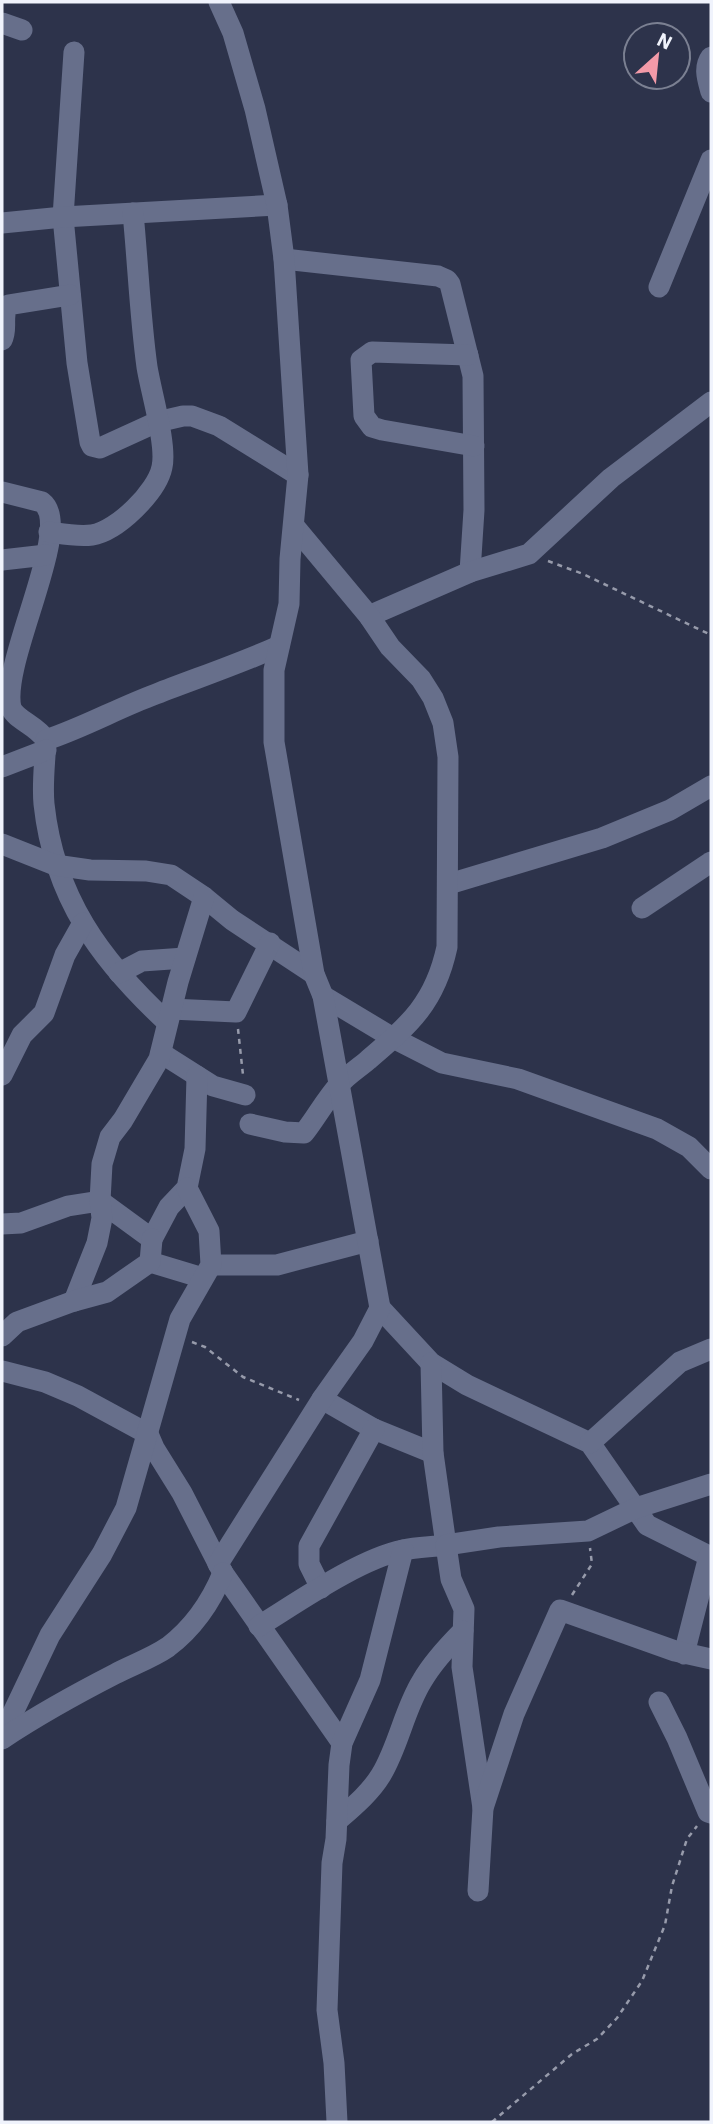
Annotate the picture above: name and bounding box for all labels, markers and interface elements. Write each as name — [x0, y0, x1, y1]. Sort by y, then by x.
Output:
north arrow — [622, 21, 692, 91]
text: N — [653, 27, 676, 55]

